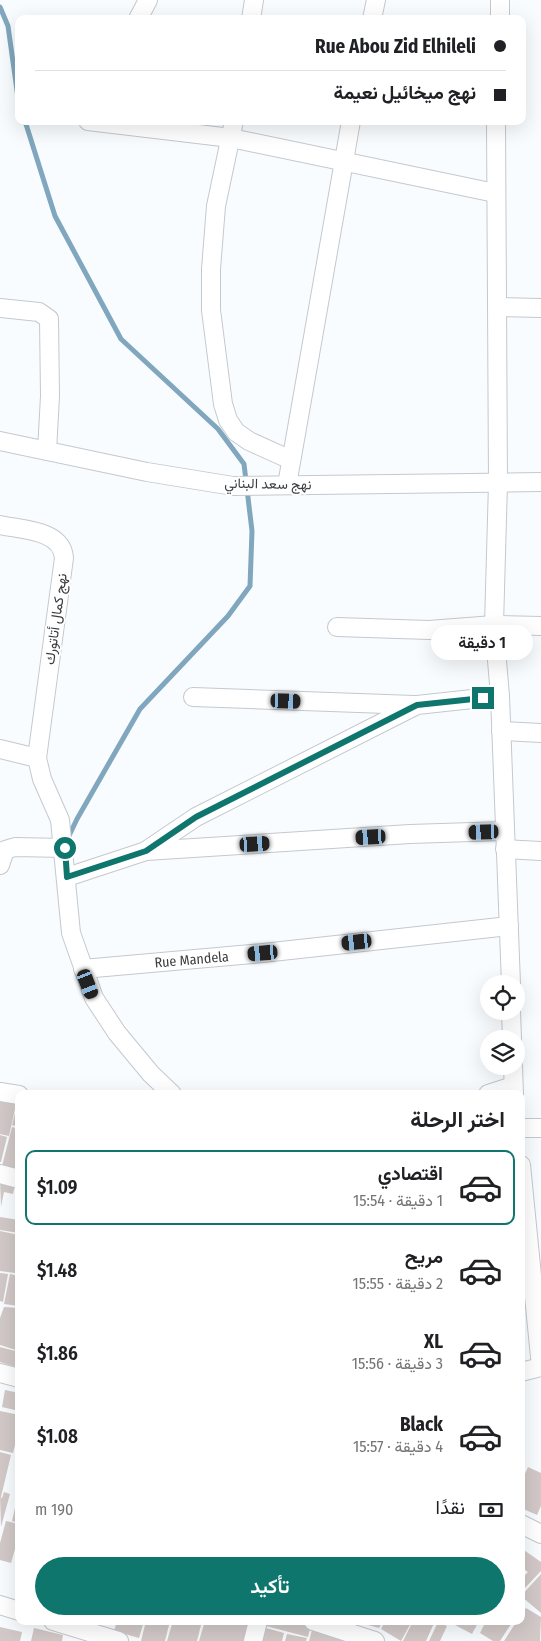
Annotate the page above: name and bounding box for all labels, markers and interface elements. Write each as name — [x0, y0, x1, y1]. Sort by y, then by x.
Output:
text: Rue Abou Zid Elhileli — [315, 35, 476, 58]
text: نهج ميخائيل نعيمة — [334, 81, 476, 104]
street label: نهج سعد البناني — [224, 475, 312, 496]
street label: نهج كمال أتاتورك — [41, 572, 73, 666]
callout: 1 دقيقة — [432, 626, 534, 660]
text: 1 دقيقة — [458, 633, 506, 652]
route end — [472, 687, 494, 709]
car — [270, 693, 301, 709]
car — [468, 824, 499, 840]
car — [355, 829, 386, 845]
car — [239, 836, 270, 852]
route start — [54, 837, 76, 859]
car — [341, 933, 372, 951]
car — [247, 944, 278, 962]
street label: Rue Mandela — [154, 948, 229, 971]
car — [75, 967, 100, 1001]
map controls — [480, 975, 525, 1075]
button: locate — [480, 975, 525, 1020]
button: layers — [480, 1030, 525, 1075]
text: اختر الرحلة — [410, 1106, 505, 1133]
text: اقتصادي — [378, 1162, 443, 1185]
icon: car — [458, 1165, 503, 1210]
text: $1.09 — [37, 1176, 77, 1199]
text: 1 دقيقة · 15:54 — [353, 1191, 443, 1210]
text: مريح — [405, 1245, 443, 1268]
icon: car — [458, 1248, 503, 1293]
text: $1.48 — [37, 1259, 77, 1282]
text: 2 دقيقة · 15:55 — [353, 1274, 443, 1293]
text: XL — [424, 1330, 443, 1353]
icon: car — [458, 1331, 503, 1376]
text: $1.86 — [37, 1342, 78, 1365]
text: 3 دقيقة · 15:56 — [352, 1354, 443, 1373]
text: Black — [400, 1413, 443, 1436]
icon: car — [458, 1414, 503, 1459]
text: $1.08 — [37, 1425, 78, 1448]
text: 4 دقيقة · 15:57 — [353, 1437, 443, 1456]
text: نقدًا — [436, 1496, 465, 1519]
icon: cash — [477, 1496, 505, 1524]
text: 190 m — [35, 1500, 73, 1519]
button: تأكيد — [35, 1557, 505, 1615]

